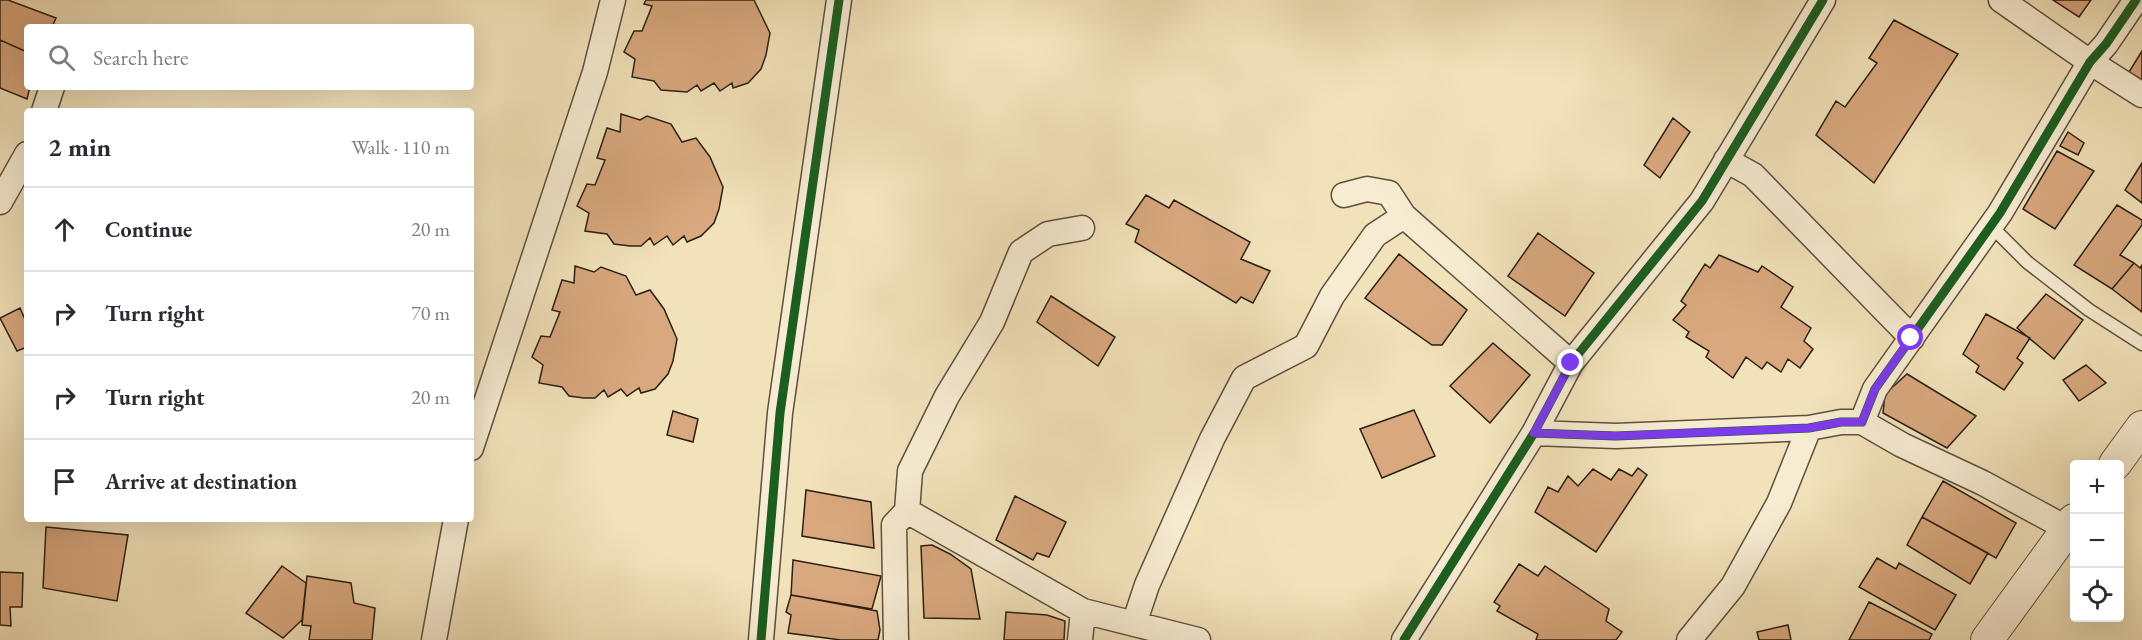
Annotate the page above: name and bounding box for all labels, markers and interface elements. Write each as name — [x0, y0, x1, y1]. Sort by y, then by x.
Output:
search box — [24, 24, 474, 90]
icon: search — [45, 41, 78, 74]
text: Search here — [93, 43, 188, 72]
text: 2 min — [48, 130, 111, 164]
text: Walk · 110 m — [351, 134, 450, 160]
icon: ahead — [48, 213, 81, 246]
text: Continue — [105, 215, 192, 244]
text: 20 m — [411, 216, 450, 242]
icon: right — [48, 297, 81, 330]
text: Turn right — [105, 299, 204, 328]
text: 70 m — [411, 300, 450, 326]
route start — [1897, 324, 1923, 350]
route end — [1557, 349, 1583, 375]
icon: right — [48, 381, 81, 414]
text: Turn right — [105, 383, 204, 412]
text: 20 m — [411, 384, 450, 410]
map controls — [2070, 460, 2124, 622]
button: + — [2070, 460, 2124, 514]
icon: arrive — [48, 465, 81, 498]
text: Arrive at destination — [105, 467, 297, 496]
button: − — [2070, 514, 2124, 568]
button: locate — [2070, 568, 2124, 622]

